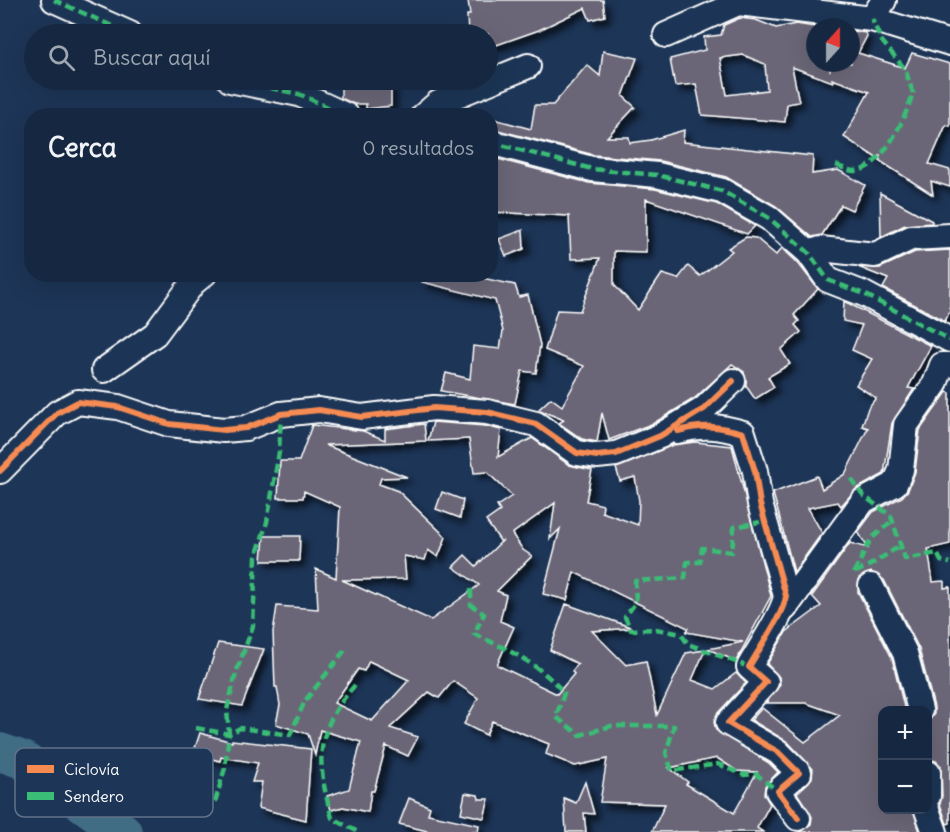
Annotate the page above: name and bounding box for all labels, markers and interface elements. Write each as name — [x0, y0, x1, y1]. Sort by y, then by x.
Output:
north arrow — [806, 18, 860, 72]
search box — [24, 24, 498, 90]
icon: search — [45, 41, 78, 74]
text: Buscar aquí — [93, 43, 210, 71]
text: Cerca — [48, 131, 117, 164]
text: 0 resultados — [362, 135, 474, 160]
map controls — [878, 706, 932, 814]
button: + — [878, 706, 932, 760]
legend — [15, 748, 213, 817]
text: Ciclovía — [64, 759, 119, 779]
button: − — [878, 760, 932, 814]
text: Sendero — [64, 786, 124, 806]

